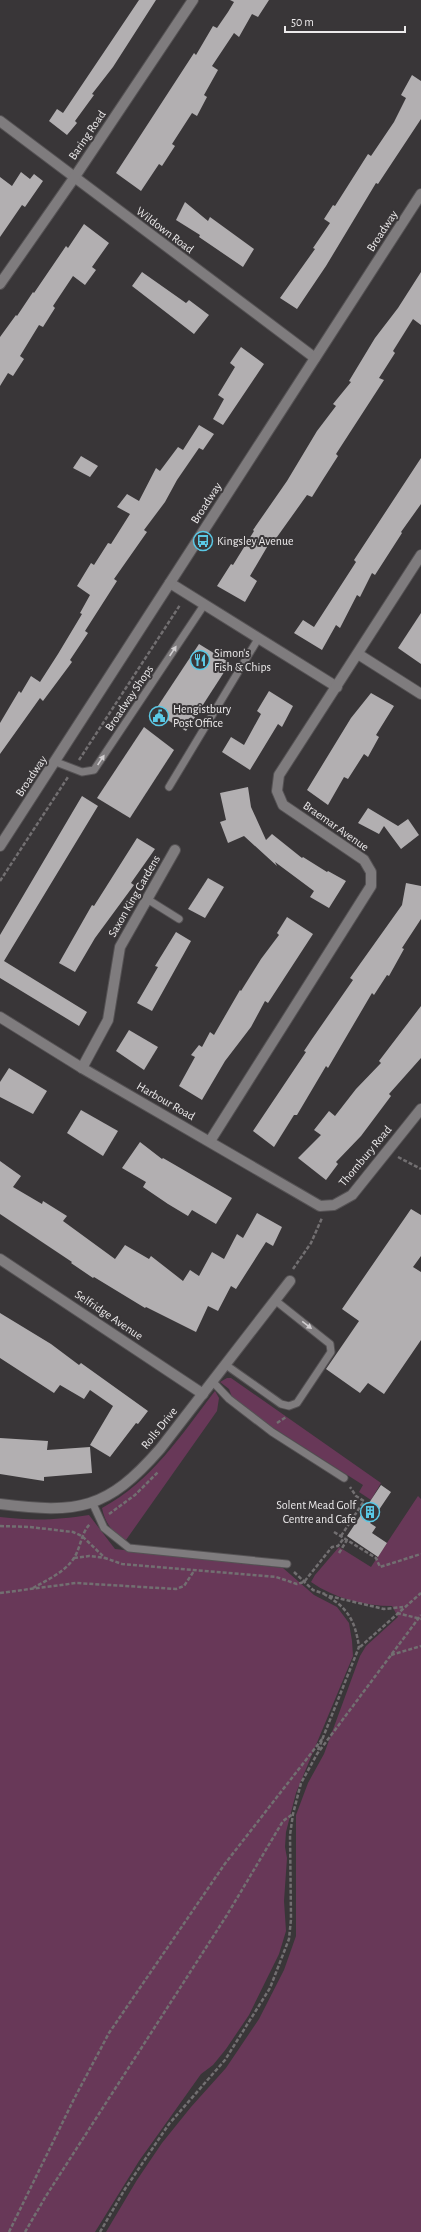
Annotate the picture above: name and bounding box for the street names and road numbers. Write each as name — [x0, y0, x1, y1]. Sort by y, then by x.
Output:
street label: Baring Road — [66, 108, 108, 162]
street label: Wildown Road — [134, 205, 196, 255]
street label: Broadway — [364, 208, 400, 254]
street label: Broadway — [188, 480, 224, 526]
street label: Broadway Shops — [103, 663, 156, 734]
street label: Broadway — [13, 753, 50, 799]
street label: Braemar Avenue — [301, 799, 371, 853]
street label: Saxon King Gardens — [106, 853, 162, 939]
street label: Harbour Road — [135, 1080, 197, 1122]
street label: Thornbury Road — [336, 1123, 394, 1189]
street label: Selfridge Avenue — [73, 1288, 145, 1342]
street label: Rolls Drive — [139, 1405, 179, 1451]

